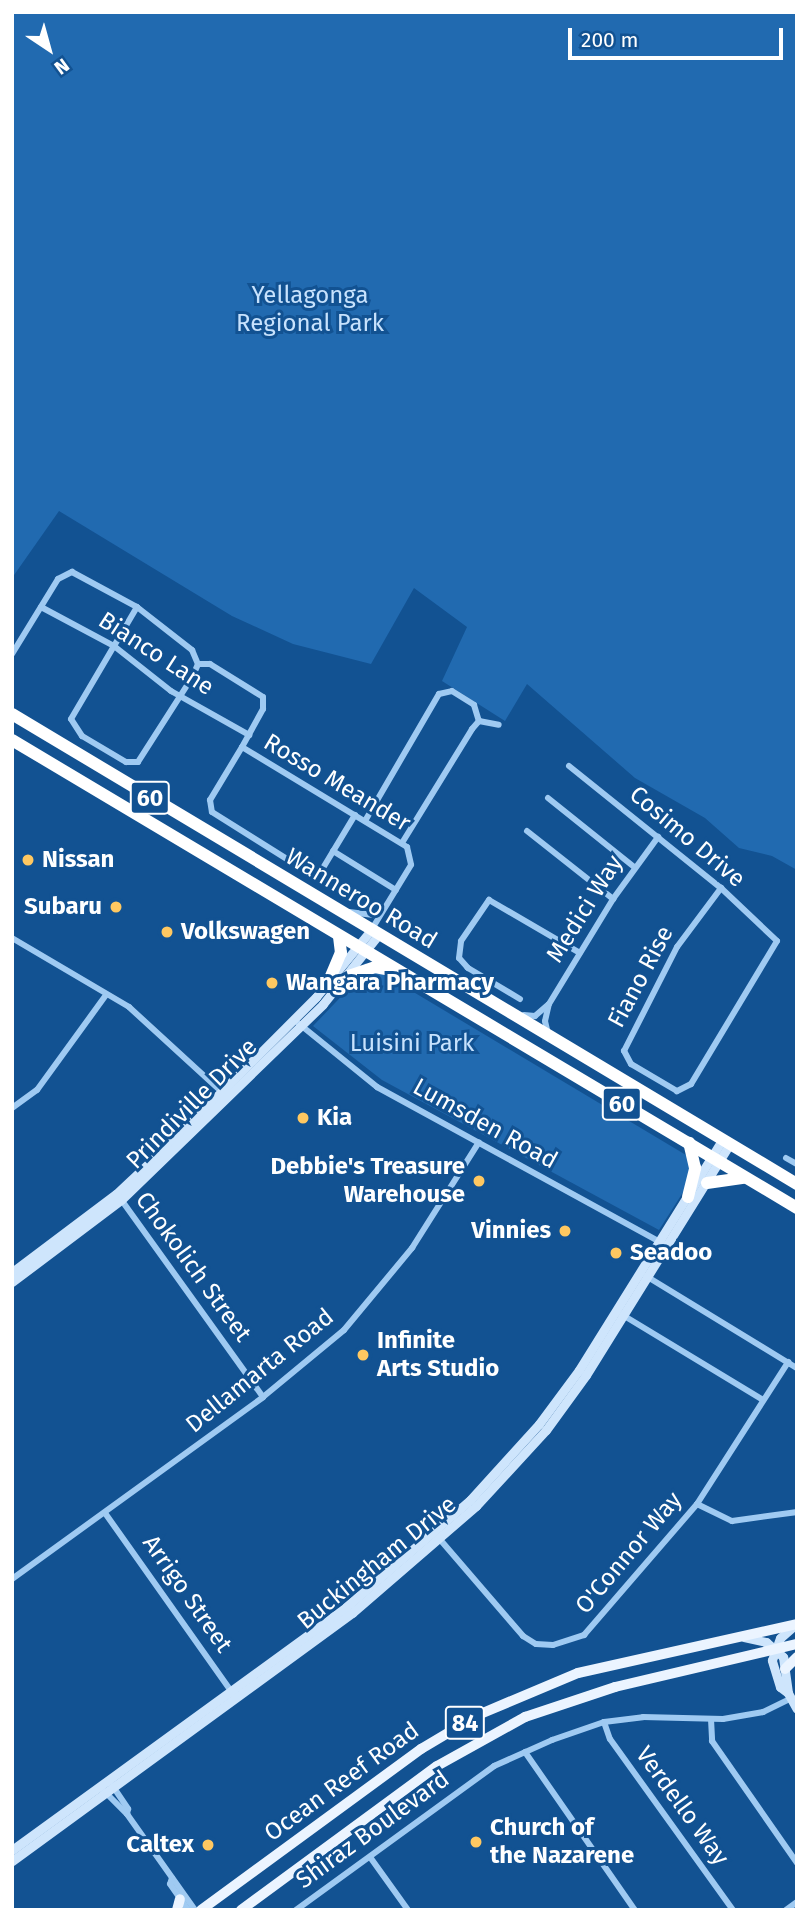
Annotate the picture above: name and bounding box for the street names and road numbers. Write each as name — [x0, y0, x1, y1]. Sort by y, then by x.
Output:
street label: Bianco Lane — [93, 606, 219, 702]
street label: Rosso Meander — [258, 728, 416, 838]
road number: 60 — [129, 778, 171, 818]
street label: Cosimo Drive — [623, 780, 751, 894]
street label: Wanneroo Road — [280, 842, 442, 956]
street label: Medici Way — [541, 850, 629, 968]
street label: Fiano Rise — [602, 921, 680, 1033]
street label: Prindiville Drive — [121, 1033, 263, 1175]
street label: Lumsden Road — [408, 1072, 562, 1176]
road number: 60 — [601, 1084, 643, 1124]
street label: Chokolich Street — [129, 1186, 257, 1348]
street label: Dellamarta Road — [180, 1303, 340, 1439]
street label: O'Connor Way — [570, 1486, 688, 1620]
street label: Buckingham Drive — [292, 1490, 462, 1636]
street label: Arrigo Street — [136, 1530, 238, 1658]
road number: 84 — [444, 1704, 486, 1742]
street label: Ocean Reef Road — [259, 1716, 425, 1848]
street label: Verdello Way — [629, 1741, 735, 1871]
street label: Shiraz Boulevard — [291, 1765, 455, 1895]

